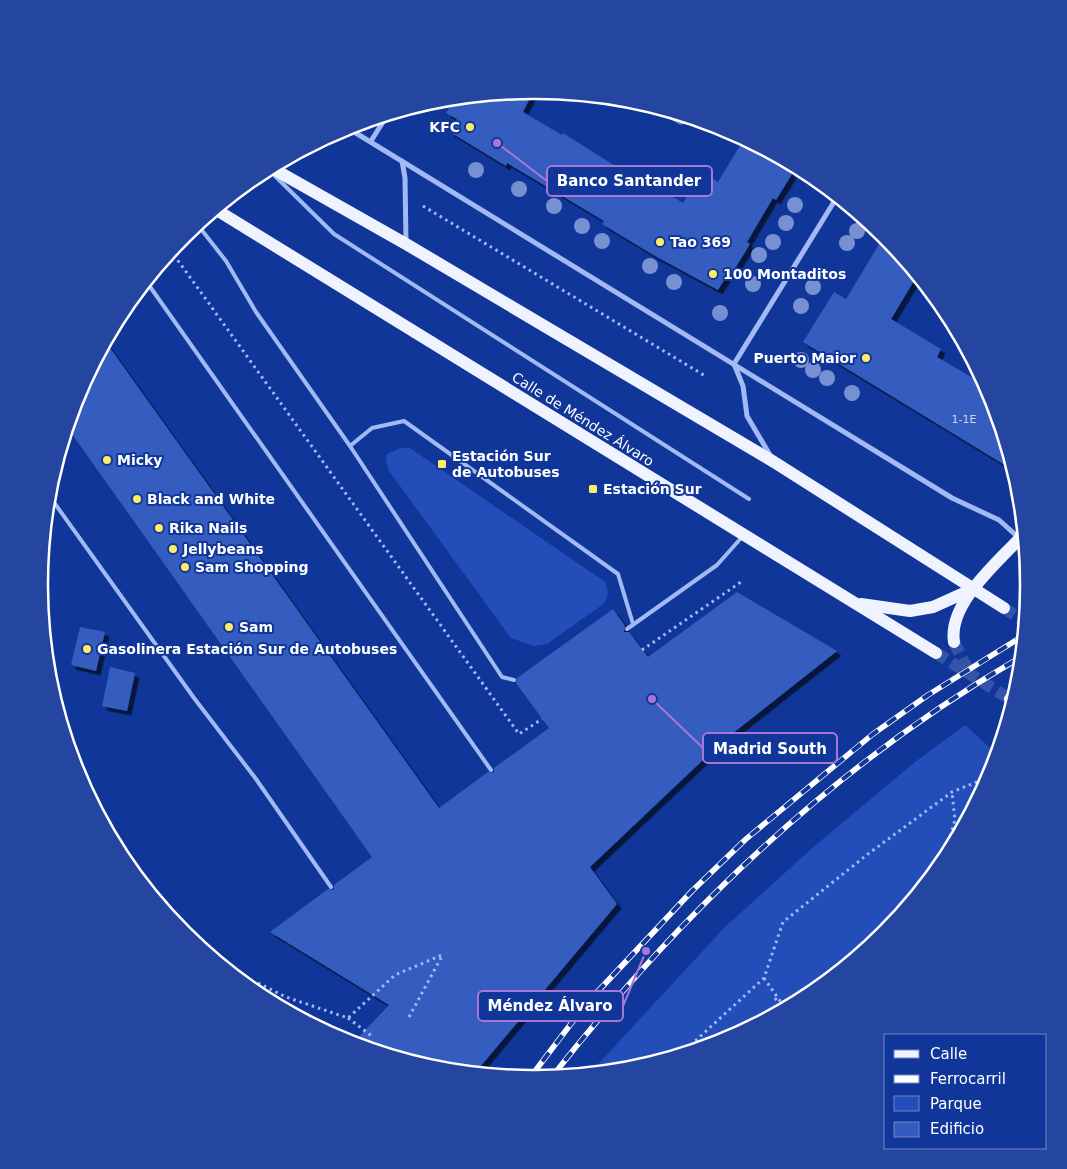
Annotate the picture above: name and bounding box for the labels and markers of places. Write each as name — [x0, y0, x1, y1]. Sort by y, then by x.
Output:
place label: KFC — [429, 119, 460, 135]
marker: KFC — [464, 121, 476, 133]
callout: Banco Santander — [547, 166, 712, 196]
place label: Tao 369 — [670, 234, 731, 250]
marker: Tao 369 — [654, 236, 666, 248]
place label: 100 Montaditos — [723, 266, 846, 282]
marker: 100 Montaditos — [707, 268, 719, 280]
place label: Puerto Maior — [753, 350, 856, 366]
marker: Puerto Maior — [860, 352, 872, 364]
place label: Estación Sur de Autobuses — [452, 448, 560, 480]
place label: Micky — [117, 452, 162, 468]
marker: Micky — [101, 454, 113, 466]
marker: Estación Sur de Autobuses — [436, 458, 448, 470]
place label: Estación Sur — [603, 481, 702, 497]
marker: Estación Sur — [587, 483, 599, 495]
place label: Black and White — [147, 491, 275, 507]
marker: Black and White — [131, 493, 143, 505]
place label: Rika Nails — [169, 520, 247, 536]
marker: Rika Nails — [153, 522, 165, 534]
place label: Jellybeans — [182, 541, 264, 557]
marker: Jellybeans — [167, 543, 179, 555]
place label: Sam Shopping — [195, 559, 309, 575]
marker: Sam Shopping — [179, 561, 191, 573]
place label: Sam — [239, 619, 273, 635]
marker: Sam — [223, 621, 235, 633]
place label: Gasolinera Estación Sur de Autobuses — [97, 641, 397, 657]
marker: Gasolinera Estación Sur de Autobuses — [81, 643, 93, 655]
callout: Madrid South — [703, 733, 837, 763]
callout: Méndez Álvaro — [478, 991, 623, 1021]

